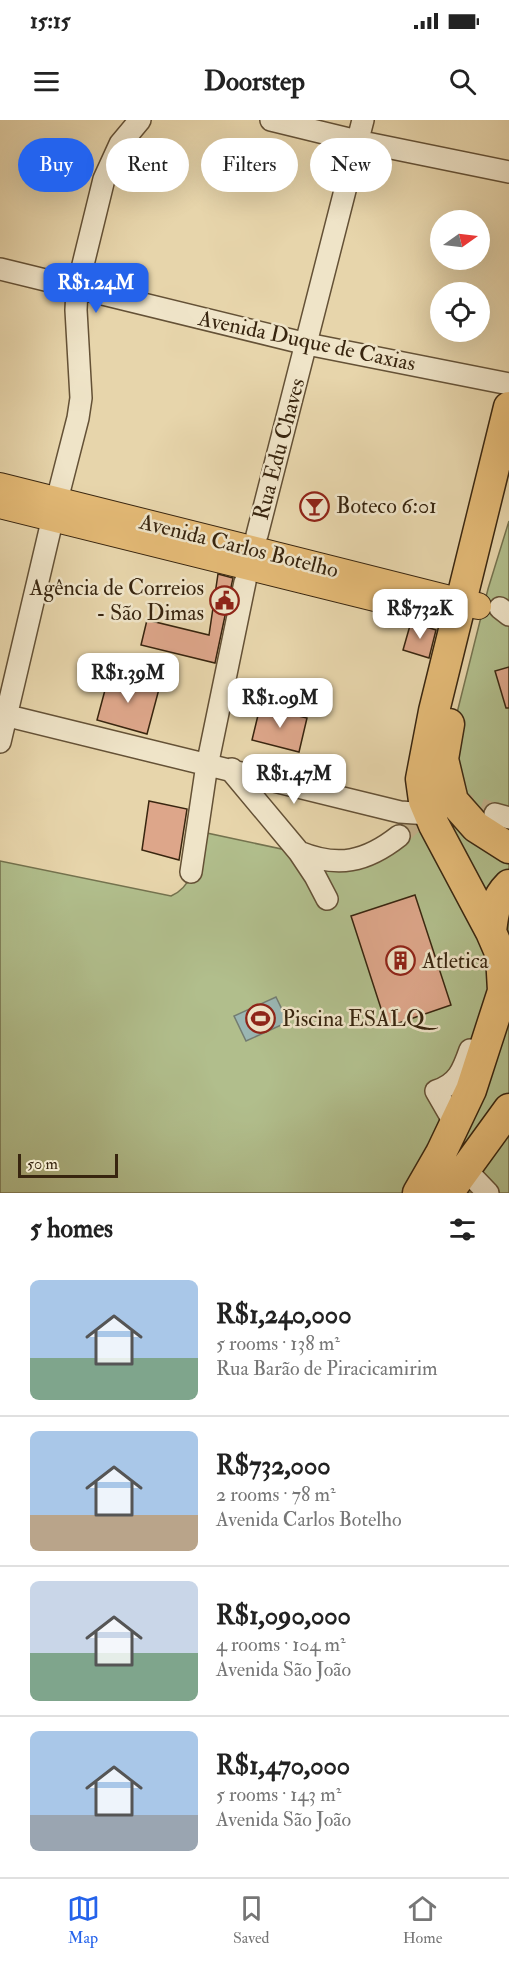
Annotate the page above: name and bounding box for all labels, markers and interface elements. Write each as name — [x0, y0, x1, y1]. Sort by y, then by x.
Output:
text: 15:15 — [30, 7, 70, 35]
icon: menu — [30, 65, 63, 98]
text: Doorstep — [204, 65, 305, 98]
icon: search — [446, 65, 479, 98]
chip: Buy — [18, 138, 94, 192]
chip: Rent — [106, 138, 189, 192]
chip: Filters — [201, 138, 298, 192]
chip: New — [310, 138, 392, 192]
north arrow — [430, 210, 490, 270]
map controls — [430, 210, 490, 342]
pin: R$1.24M — [41, 263, 151, 314]
text: R$1.24M — [58, 270, 134, 295]
button: locate — [430, 282, 490, 342]
street label: Avenida Duque de Caxias — [195, 304, 418, 378]
street label: Rua Edu Chaves — [247, 375, 311, 523]
bar icon: Boteco 6:01 — [299, 490, 331, 522]
place label: Boteco 6:01 — [336, 492, 437, 520]
street label: Avenida Carlos Botelho — [136, 507, 341, 584]
place label: Agência de Correios - São Dimas — [29, 574, 204, 627]
public building icon: Agência de Correios - São Dimas — [209, 585, 241, 617]
pin: R$732K — [371, 589, 469, 640]
text: R$732K — [387, 596, 453, 621]
pin: R$1.39M — [73, 653, 183, 704]
text: R$1.39M — [91, 660, 165, 685]
pin: R$1.09M — [225, 678, 335, 729]
text: R$1.09M — [242, 685, 318, 710]
pin: R$1.47M — [239, 754, 349, 805]
text: R$1.47M — [256, 761, 332, 786]
building icon: Atletica — [385, 945, 417, 977]
place label: Atletica — [421, 947, 490, 975]
sports icon: Piscina ESALQ — [245, 1003, 277, 1035]
place label: Piscina ESALQ — [282, 1005, 439, 1033]
scale bar — [18, 1151, 118, 1178]
text: 50 m — [27, 1154, 58, 1174]
text: 5 homes — [30, 1213, 113, 1245]
icon: filters — [446, 1213, 479, 1246]
text: R$1,240,000 — [216, 1299, 351, 1331]
icon: home — [78, 1304, 150, 1376]
text: 5 rooms · 138 m² — [216, 1331, 340, 1356]
text: Rua Barão de Piracicamirim — [216, 1356, 437, 1381]
text: R$732,000 — [216, 1450, 331, 1482]
icon: home — [78, 1455, 150, 1527]
text: 2 rooms · 78 m² — [216, 1482, 336, 1507]
text: Avenida Carlos Botelho — [216, 1507, 402, 1532]
text: R$1,090,000 — [216, 1600, 351, 1632]
icon: home — [78, 1605, 150, 1677]
text: 4 rooms · 104 m² — [216, 1632, 346, 1657]
text: Avenida São João — [216, 1657, 351, 1682]
text: R$1,470,000 — [216, 1750, 350, 1782]
icon: home — [78, 1755, 150, 1827]
text: 5 rooms · 143 m² — [216, 1782, 341, 1807]
text: Avenida São João — [216, 1807, 351, 1832]
tab: Map — [67, 1892, 100, 1948]
tab: Saved — [233, 1892, 269, 1948]
tab: Home — [403, 1892, 442, 1948]

